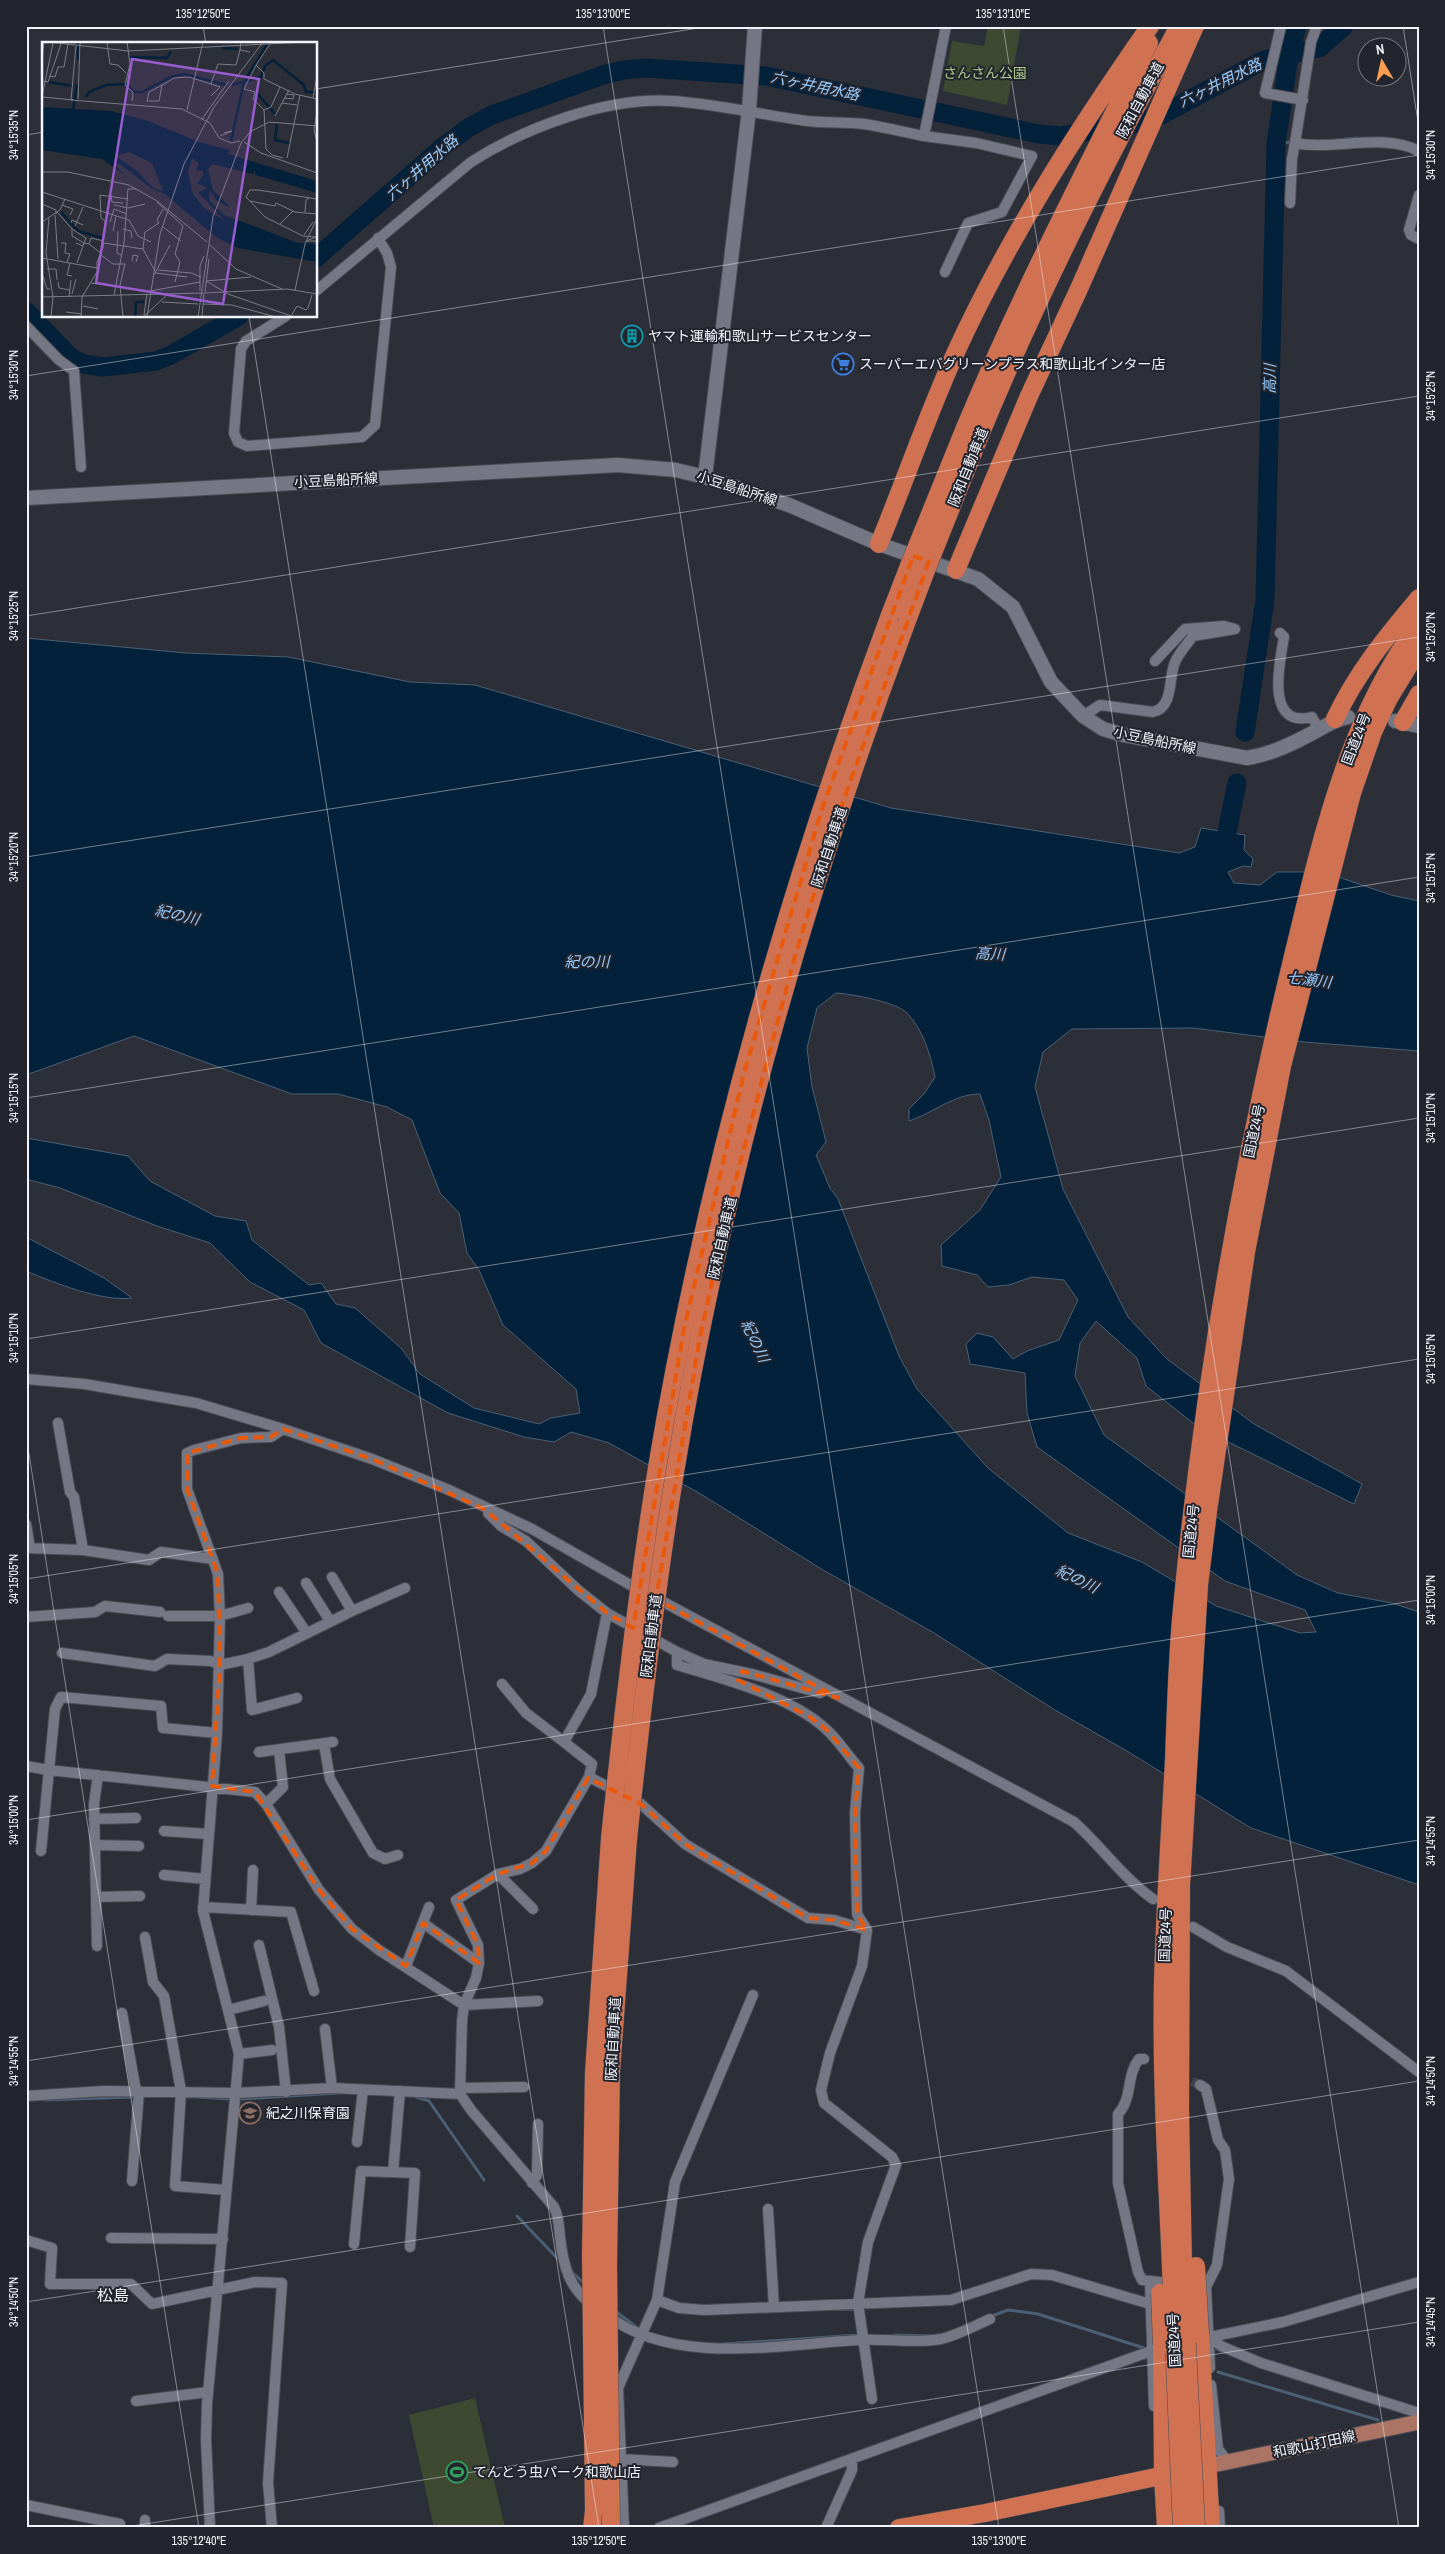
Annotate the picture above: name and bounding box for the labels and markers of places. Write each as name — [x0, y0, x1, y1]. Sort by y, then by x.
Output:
building icon: ヤマト運輸和歌山サービスセンター — [620, 324, 644, 348]
place label: ヤマト運輸和歌山サービスセンター — [648, 327, 872, 345]
supermarket icon: スーパーエバグリーンプラス和歌山北インター店 — [831, 352, 855, 376]
place label: スーパーエバグリーンプラス和歌山北インター店 — [859, 355, 1165, 373]
school or university icon: 紀之川保育園 — [238, 2101, 262, 2125]
place label: 紀之川保育園 — [266, 2104, 350, 2122]
sports icon: てんとう虫パーク和歌山店 — [445, 2460, 469, 2484]
place label: てんとう虫パーク和歌山店 — [473, 2463, 641, 2481]

